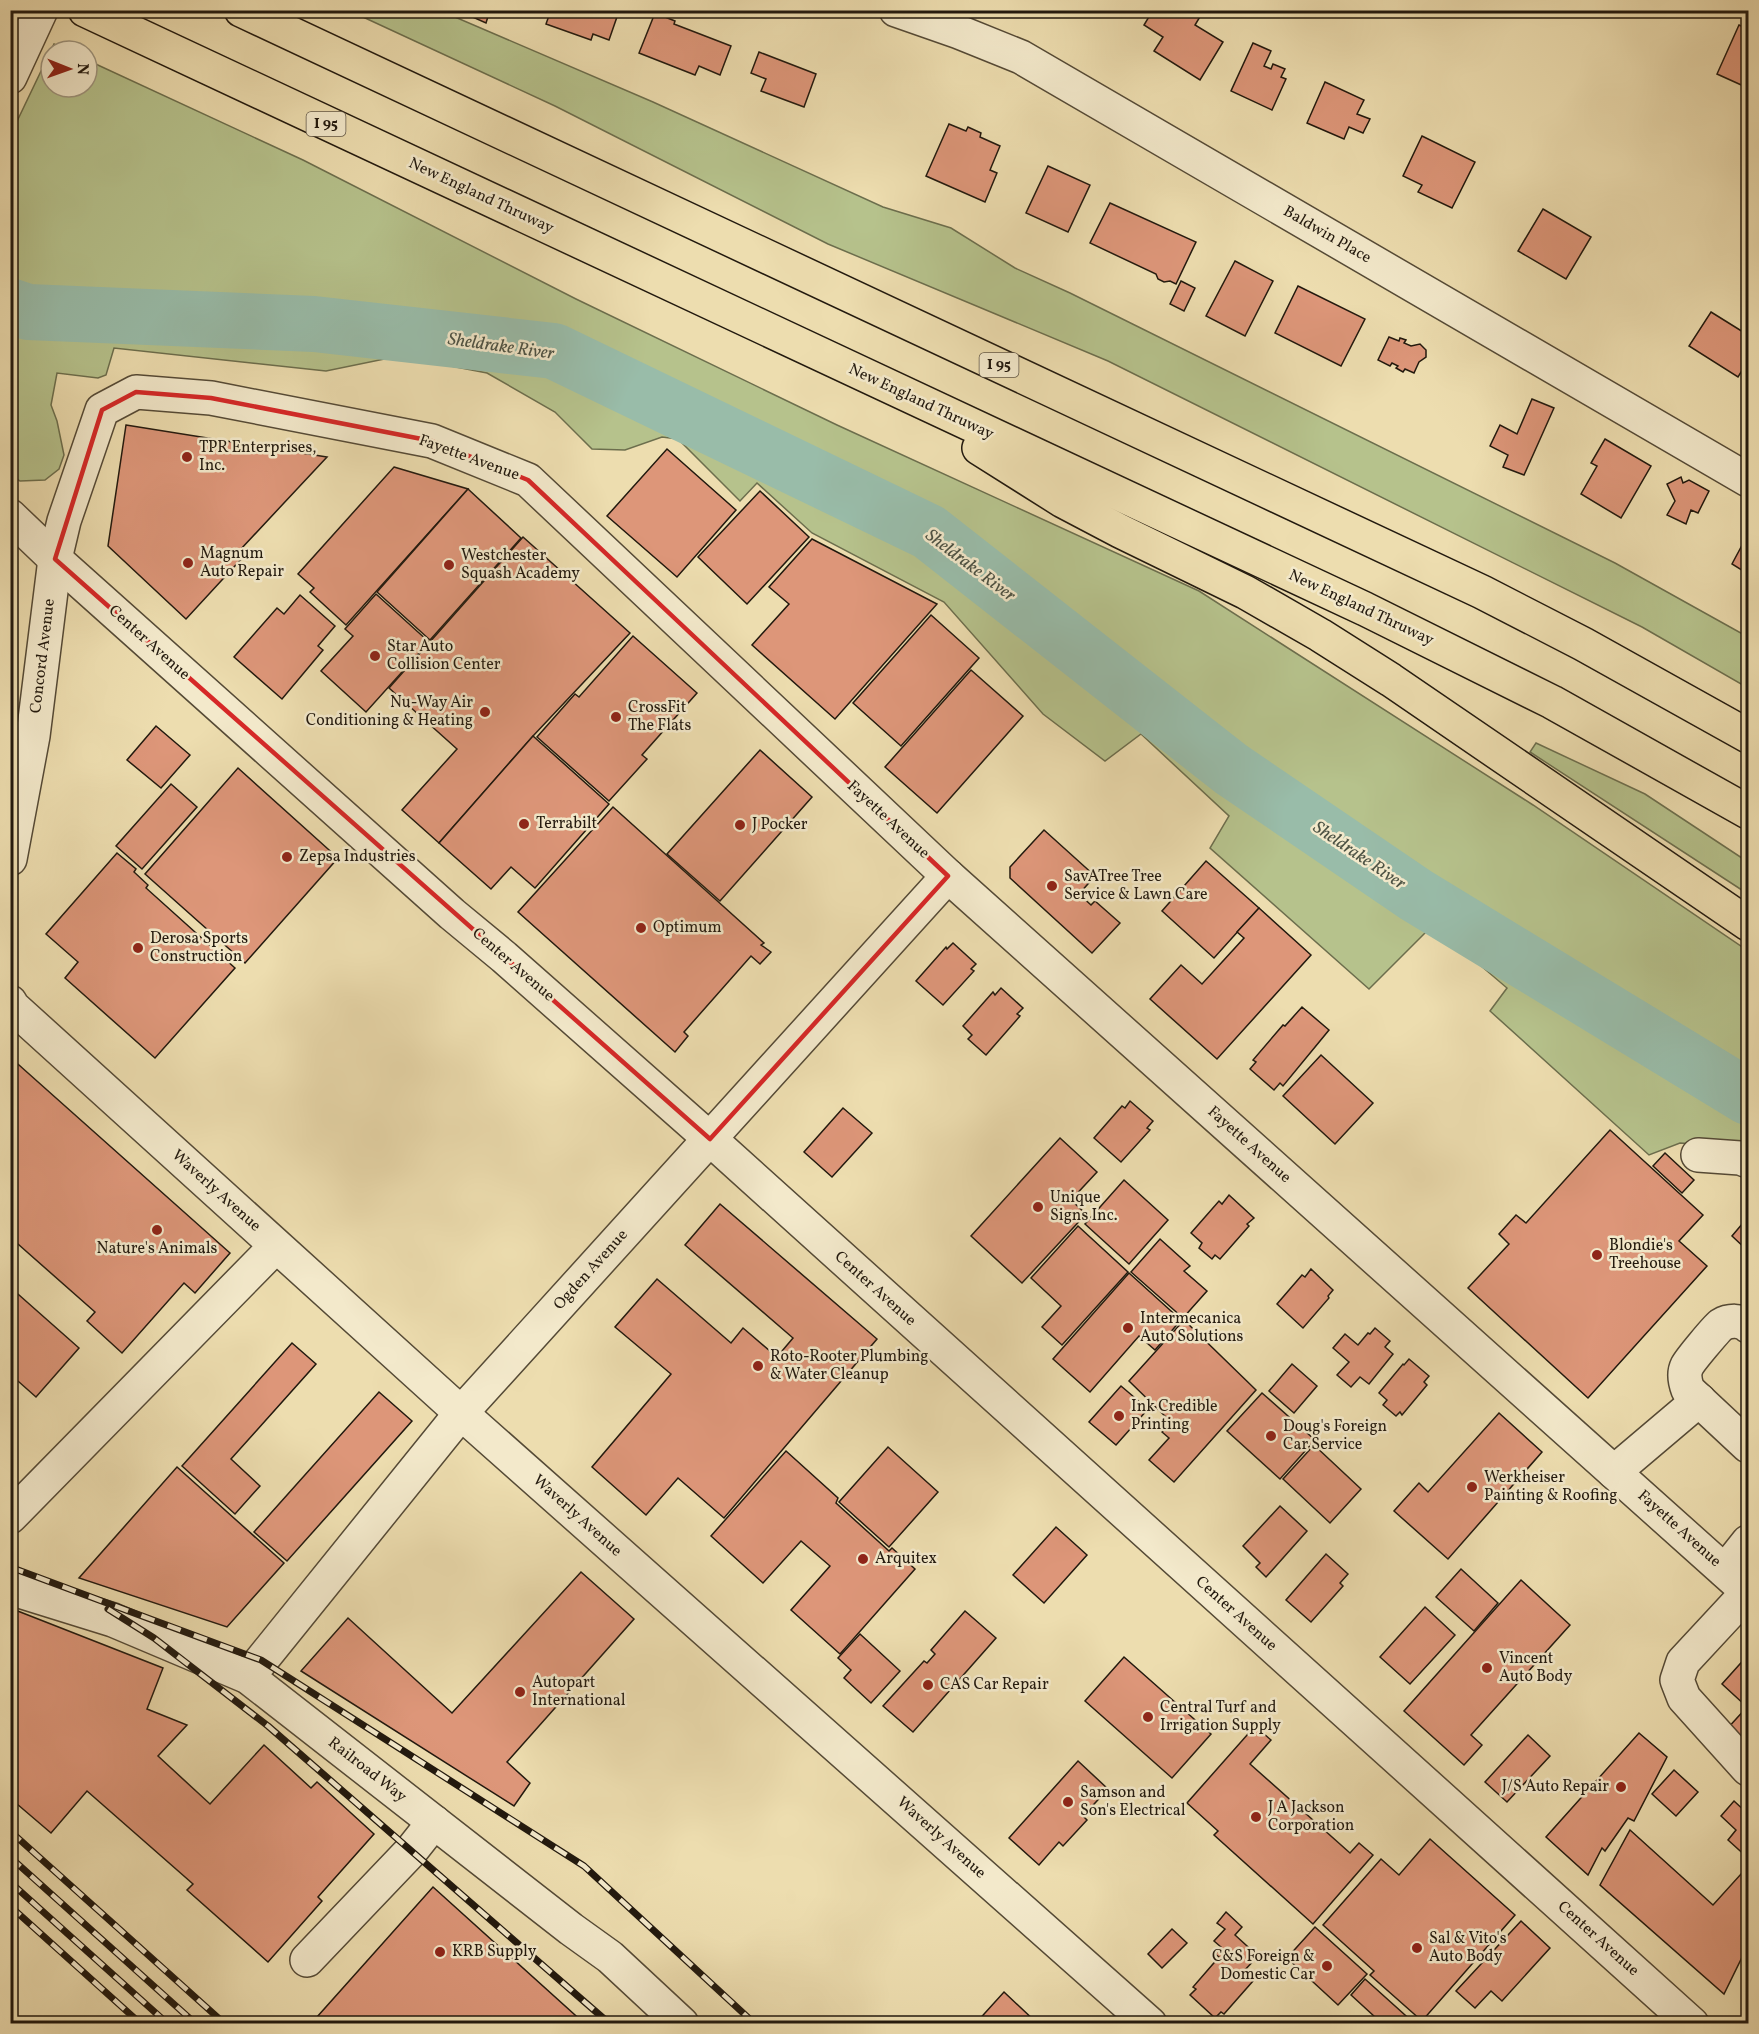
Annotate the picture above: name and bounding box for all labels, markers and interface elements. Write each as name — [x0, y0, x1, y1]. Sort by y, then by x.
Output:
north arrow — [39, 39, 99, 99]
text: N — [71, 63, 93, 76]
road number: I 95 — [306, 112, 346, 136]
street label: New England Thruway — [405, 153, 558, 240]
street label: Baldwin Place — [1279, 201, 1375, 269]
water label: Sheldrake River — [446, 327, 556, 367]
road number: I 95 — [980, 353, 1018, 377]
street label: New England Thruway — [845, 359, 998, 446]
street label: Fayette Avenue — [416, 430, 522, 486]
place label: TPR Enterprises, Inc. — [199, 437, 316, 477]
marker: TPR Enterprises, Inc. — [180, 450, 194, 464]
water label: Sheldrake River — [920, 524, 1021, 608]
place label: Magnum Auto Repair — [200, 543, 284, 583]
place label: Westchester Squash Academy — [461, 545, 580, 585]
marker: Magnum Auto Repair — [181, 556, 195, 570]
marker: Westchester Squash Academy — [442, 558, 456, 572]
street label: New England Thruway — [1285, 565, 1438, 652]
street label: Concord Avenue — [25, 597, 61, 715]
street label: Center Avenue — [103, 600, 195, 686]
place label: Star Auto Collision Center — [387, 636, 501, 676]
marker: Star Auto Collision Center — [368, 649, 382, 663]
place label: Nu-Way Air Conditioning & Heating — [306, 692, 473, 732]
place label: CrossFit The Flats — [628, 697, 691, 737]
marker: Nu-Way Air Conditioning & Heating — [478, 705, 492, 719]
marker: CrossFit The Flats — [609, 710, 623, 724]
street label: Fayette Avenue — [842, 776, 934, 864]
place label: Terrabilt — [536, 813, 598, 835]
place label: J Pocker — [752, 814, 808, 836]
water label: Sheldrake River — [1308, 816, 1411, 896]
marker: Terrabilt — [517, 817, 531, 831]
marker: J Pocker — [733, 818, 747, 832]
place label: Zepsa Industries — [299, 846, 416, 868]
marker: Zepsa Industries — [280, 850, 294, 864]
place label: SavATree Tree Service & Lawn Care — [1064, 866, 1208, 906]
marker: SavATree Tree Service & Lawn Care — [1045, 879, 1059, 893]
place label: Optimum — [653, 917, 722, 939]
marker: Optimum — [634, 921, 648, 935]
street label: Center Avenue — [467, 923, 559, 1007]
place label: Derosa Sports Construction — [150, 928, 248, 968]
marker: Derosa Sports Construction — [131, 941, 145, 955]
street label: Fayette Avenue — [1202, 1101, 1296, 1189]
street label: Waverly Avenue — [166, 1145, 266, 1237]
place label: Unique Signs Inc. — [1050, 1187, 1118, 1227]
marker: Unique Signs Inc. — [1031, 1200, 1045, 1214]
marker: Nature's Animals — [150, 1223, 164, 1237]
street label: Ogden Avenue — [549, 1225, 633, 1315]
place label: Blondie's Treehouse — [1609, 1235, 1681, 1275]
place label: Nature's Animals — [97, 1238, 218, 1260]
street label: Center Avenue — [829, 1246, 921, 1332]
marker: Blondie's Treehouse — [1590, 1248, 1604, 1262]
place label: Intermecanica Auto Solutions — [1140, 1308, 1244, 1348]
marker: Intermecanica Auto Solutions — [1121, 1321, 1135, 1335]
place label: Roto-Rooter Plumbing & Water Cleanup — [770, 1346, 928, 1386]
marker: Roto-Rooter Plumbing & Water Cleanup — [751, 1359, 765, 1373]
place label: Ink Credible Printing — [1131, 1396, 1218, 1436]
marker: Ink Credible Printing — [1112, 1409, 1126, 1423]
place label: Doug's Foreign Car Service — [1283, 1416, 1387, 1456]
marker: Doug's Foreign Car Service — [1264, 1429, 1278, 1443]
place label: Werkheiser Painting & Roofing — [1484, 1467, 1617, 1507]
street label: Waverly Avenue — [527, 1470, 627, 1562]
marker: Werkheiser Painting & Roofing — [1465, 1480, 1479, 1494]
street label: Fayette Avenue — [1632, 1485, 1726, 1573]
place label: Arquitex — [875, 1548, 937, 1570]
marker: Arquitex — [856, 1552, 870, 1566]
street label: Center Avenue — [1190, 1571, 1282, 1657]
place label: Vincent Auto Body — [1499, 1648, 1573, 1688]
marker: Vincent Auto Body — [1480, 1661, 1494, 1675]
place label: Autopart International — [532, 1672, 626, 1712]
place label: CAS Car Repair — [940, 1674, 1049, 1696]
marker: CAS Car Repair — [921, 1678, 935, 1692]
marker: Autopart International — [513, 1685, 527, 1699]
place label: Central Turf and Irrigation Supply — [1160, 1697, 1281, 1737]
marker: Central Turf and Irrigation Supply — [1141, 1710, 1155, 1724]
street label: Railroad Way — [323, 1732, 411, 1808]
place label: J/S Auto Repair — [1502, 1776, 1609, 1798]
marker: J/S Auto Repair — [1614, 1780, 1628, 1794]
place label: Samson and Son's Electrical — [1080, 1782, 1186, 1822]
street label: Waverly Avenue — [891, 1792, 991, 1884]
marker: Samson and Son's Electrical — [1061, 1795, 1075, 1809]
place label: J A Jackson Corporation — [1268, 1797, 1354, 1837]
marker: J A Jackson Corporation — [1249, 1810, 1263, 1824]
street label: Center Avenue — [1552, 1896, 1644, 1982]
place label: Sal & Vito's Auto Body — [1429, 1928, 1507, 1968]
place label: KRB Supply — [452, 1941, 537, 1963]
marker: Sal & Vito's Auto Body — [1410, 1941, 1424, 1955]
marker: KRB Supply — [433, 1945, 447, 1959]
place label: C&S Foreign & Domestic Car — [1212, 1946, 1315, 1986]
marker: C&S Foreign & Domestic Car — [1320, 1959, 1334, 1973]

